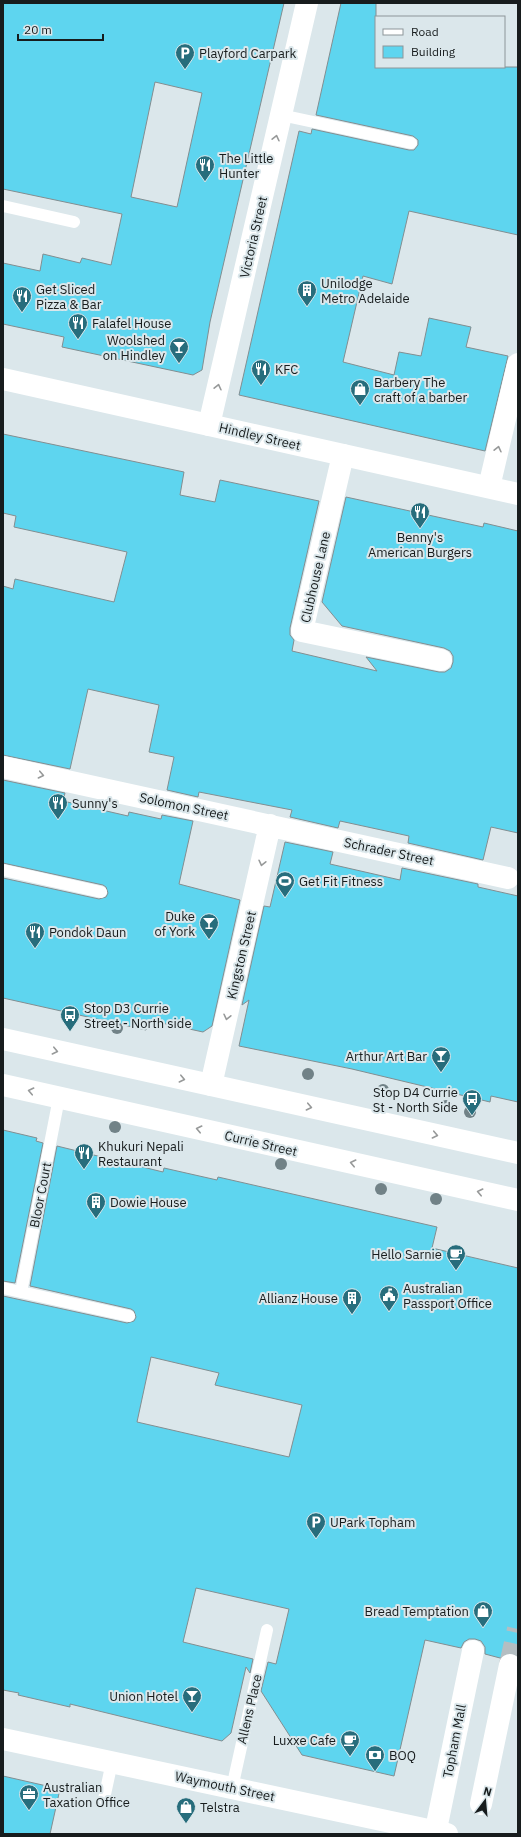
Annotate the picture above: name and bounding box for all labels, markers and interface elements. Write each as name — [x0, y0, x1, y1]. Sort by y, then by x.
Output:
scale bar — [18, 16, 103, 42]
legend — [375, 16, 505, 68]
text: 20 m — [24, 22, 52, 37]
text: Road — [411, 24, 439, 39]
parking icon: Playford Carpark — [174, 42, 196, 70]
text: Building — [411, 44, 456, 59]
place label: Playford Carpark — [199, 45, 297, 62]
one-way arrow — [272, 134, 280, 141]
place label: The Little Hunter — [219, 150, 273, 182]
restaurant icon: The Little Hunter — [194, 154, 216, 182]
street label: Victoria Street — [236, 195, 271, 280]
place label: Unilodge Metro Adelaide — [321, 275, 410, 307]
building icon: Unilodge Metro Adelaide — [296, 279, 318, 307]
place label: Get Sliced Pizza & Bar — [36, 281, 102, 313]
restaurant icon: Get Sliced Pizza & Bar — [11, 285, 33, 313]
restaurant icon: Falafel House — [67, 312, 89, 340]
place label: Falafel House — [92, 315, 171, 332]
place label: Woolshed on Hindley — [103, 332, 166, 364]
bar icon: Woolshed on Hindley — [168, 336, 190, 364]
restaurant icon: KFC — [250, 358, 272, 386]
place label: KFC — [275, 361, 298, 378]
place label: Barbery The craft of a barber — [374, 374, 467, 406]
shop icon: Barbery The craft of a barber — [349, 378, 371, 406]
one-way arrow — [213, 384, 221, 390]
street label: Hindley Street — [217, 419, 302, 454]
one-way arrow — [494, 446, 502, 453]
restaurant icon: Benny's American Burgers — [409, 501, 431, 529]
place label: Benny's American Burgers — [368, 529, 472, 561]
street label: Clubhouse Lane — [297, 530, 334, 624]
one-way arrow — [38, 771, 44, 779]
street label: Solomon Street — [138, 789, 230, 824]
restaurant icon: Sunny's — [47, 792, 69, 820]
place label: Sunny's — [72, 795, 118, 812]
street label: Schrader Street — [342, 834, 435, 869]
one-way arrow — [258, 860, 266, 866]
sports icon: Get Fit Fitness — [274, 870, 296, 898]
place label: Get Fit Fitness — [299, 873, 383, 890]
place label: Duke of York — [155, 908, 195, 940]
street label: Kingston Street — [223, 909, 260, 1001]
bar icon: Duke of York — [198, 912, 220, 940]
restaurant icon: Pondok Daun — [24, 921, 46, 949]
place label: Pondok Daun — [49, 924, 126, 941]
place label: Stop D3 Currie Street - North side — [84, 1000, 192, 1032]
bus stop icon: Stop D3 Currie Street - North side — [59, 1004, 81, 1032]
one-way arrow — [223, 1014, 231, 1020]
bar icon: Arthur Art Bar — [430, 1045, 452, 1073]
one-way arrow — [52, 1046, 58, 1054]
place label: Arthur Art Bar — [346, 1048, 427, 1065]
one-way arrow — [178, 1074, 185, 1082]
place label: Stop D4 Currie St - North Side — [373, 1084, 458, 1116]
one-way arrow — [28, 1088, 34, 1096]
bus stop icon: Stop D4 Currie St - North Side — [461, 1088, 483, 1116]
one-way arrow — [305, 1102, 312, 1110]
one-way arrow — [196, 1125, 202, 1133]
street label: Currie Street — [223, 1127, 299, 1160]
one-way arrow — [432, 1131, 439, 1139]
place label: Khukuri Nepali Restaurant — [98, 1138, 184, 1170]
restaurant icon: Khukuri Nepali Restaurant — [73, 1142, 95, 1170]
one-way arrow — [350, 1160, 356, 1168]
street label: Bloor Court — [26, 1161, 55, 1229]
one-way arrow — [477, 1188, 483, 1196]
building icon: Dowie House — [85, 1191, 107, 1219]
place label: Dowie House — [110, 1194, 187, 1211]
cafe icon: Hello Sarnie — [445, 1243, 467, 1271]
place label: Hello Sarnie — [371, 1246, 442, 1263]
place label: Australian Passport Office — [403, 1280, 492, 1312]
public building icon: Australian Passport Office — [378, 1284, 400, 1312]
building icon: Allianz House — [341, 1287, 363, 1315]
place label: Allianz House — [259, 1290, 338, 1307]
parking icon: UPark Topham — [305, 1511, 327, 1539]
place label: UPark Topham — [330, 1514, 415, 1531]
shop icon: Bread Temptation — [472, 1600, 494, 1628]
place label: Bread Temptation — [365, 1603, 469, 1620]
street label: Allens Place — [233, 1673, 266, 1746]
bar icon: Union Hotel — [181, 1685, 203, 1713]
place label: Union Hotel — [109, 1688, 178, 1705]
street label: Topham Mall — [439, 1702, 470, 1779]
cafe icon: Luxxe Cafe — [339, 1729, 361, 1757]
place label: Luxxe Cafe — [273, 1732, 336, 1749]
bank icon: BOQ — [364, 1744, 386, 1772]
place label: BOQ — [389, 1747, 416, 1764]
street label: Waymouth Street — [173, 1768, 276, 1805]
place label: Australian Taxation Office — [43, 1779, 130, 1811]
north arrow — [465, 1781, 505, 1821]
office icon: Australian Taxation Office — [18, 1783, 40, 1811]
text: N — [482, 1784, 494, 1799]
shop icon: Telstra — [175, 1796, 197, 1824]
place label: Telstra — [200, 1799, 240, 1816]

